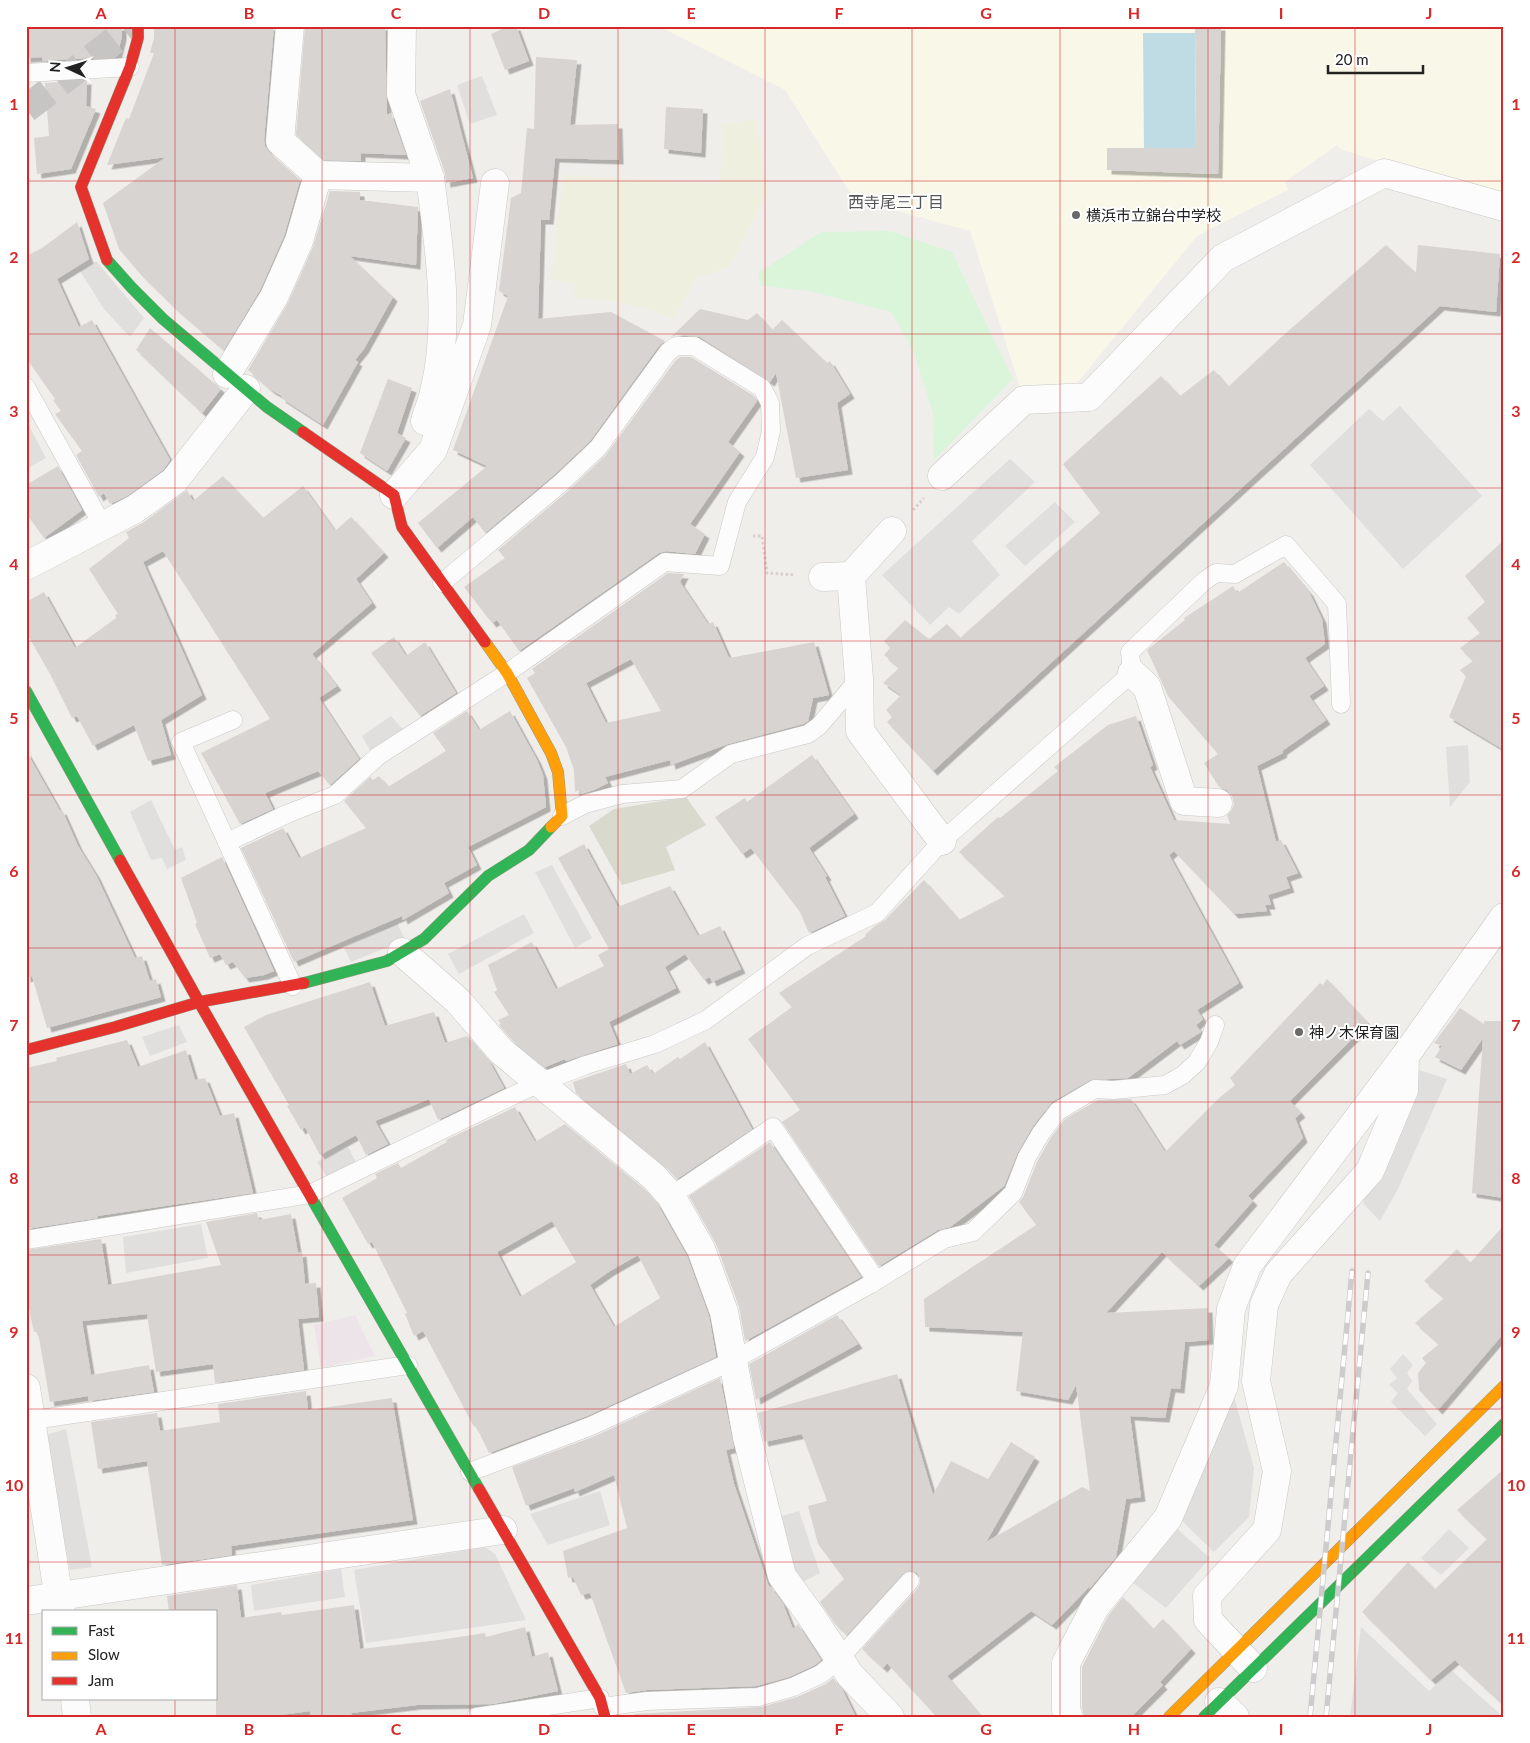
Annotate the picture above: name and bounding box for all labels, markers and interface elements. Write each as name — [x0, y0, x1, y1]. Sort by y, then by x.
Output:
text: A — [94, 3, 107, 22]
text: B — [244, 3, 254, 22]
text: C — [391, 3, 402, 22]
text: D — [538, 3, 550, 22]
text: E — [686, 3, 696, 22]
text: F — [834, 3, 844, 22]
text: G — [980, 3, 992, 22]
text: H — [1128, 3, 1140, 22]
text: I — [1279, 3, 1283, 22]
text: J — [1426, 3, 1432, 22]
north arrow — [42, 42, 92, 92]
scale bar — [1328, 42, 1422, 74]
text: 20 m — [1335, 50, 1369, 68]
text: N — [46, 61, 63, 73]
text: 1 — [9, 94, 19, 113]
text: 1 — [1511, 94, 1521, 113]
district label: 西寺尾三丁目 — [848, 192, 944, 211]
place label: 横浜市立錦台中学校 — [1086, 206, 1221, 224]
marker: 横浜市立錦台中学校 — [1070, 209, 1082, 221]
text: 2 — [9, 247, 19, 266]
text: 2 — [1511, 247, 1521, 266]
text: 3 — [9, 401, 19, 420]
text: 3 — [1511, 401, 1521, 420]
text: 4 — [9, 554, 19, 573]
text: 4 — [1511, 554, 1521, 573]
text: 5 — [9, 708, 19, 727]
text: 5 — [1511, 708, 1521, 727]
text: 6 — [9, 861, 19, 880]
text: 6 — [1511, 861, 1521, 880]
text: 7 — [9, 1015, 19, 1034]
text: 7 — [1511, 1015, 1521, 1034]
place label: 神ノ木保育園 — [1309, 1023, 1399, 1041]
marker: 神ノ木保育園 — [1293, 1026, 1305, 1038]
text: 8 — [9, 1168, 19, 1187]
text: 8 — [1511, 1168, 1521, 1187]
text: 9 — [9, 1322, 19, 1341]
text: 9 — [1511, 1322, 1521, 1341]
text: 10 — [5, 1475, 23, 1494]
text: 10 — [1507, 1475, 1525, 1494]
legend — [42, 1610, 218, 1700]
text: Fast — [88, 1621, 115, 1639]
text: 11 — [5, 1628, 23, 1647]
text: 11 — [1507, 1628, 1525, 1647]
text: Slow — [88, 1645, 120, 1663]
text: Jam — [88, 1671, 114, 1689]
text: A — [94, 1719, 107, 1738]
text: B — [244, 1719, 254, 1738]
text: C — [391, 1719, 402, 1738]
text: D — [538, 1719, 550, 1738]
text: E — [686, 1719, 696, 1738]
text: F — [834, 1719, 844, 1738]
text: G — [980, 1719, 992, 1738]
text: H — [1128, 1719, 1140, 1738]
text: I — [1279, 1719, 1283, 1738]
text: J — [1426, 1719, 1432, 1738]

